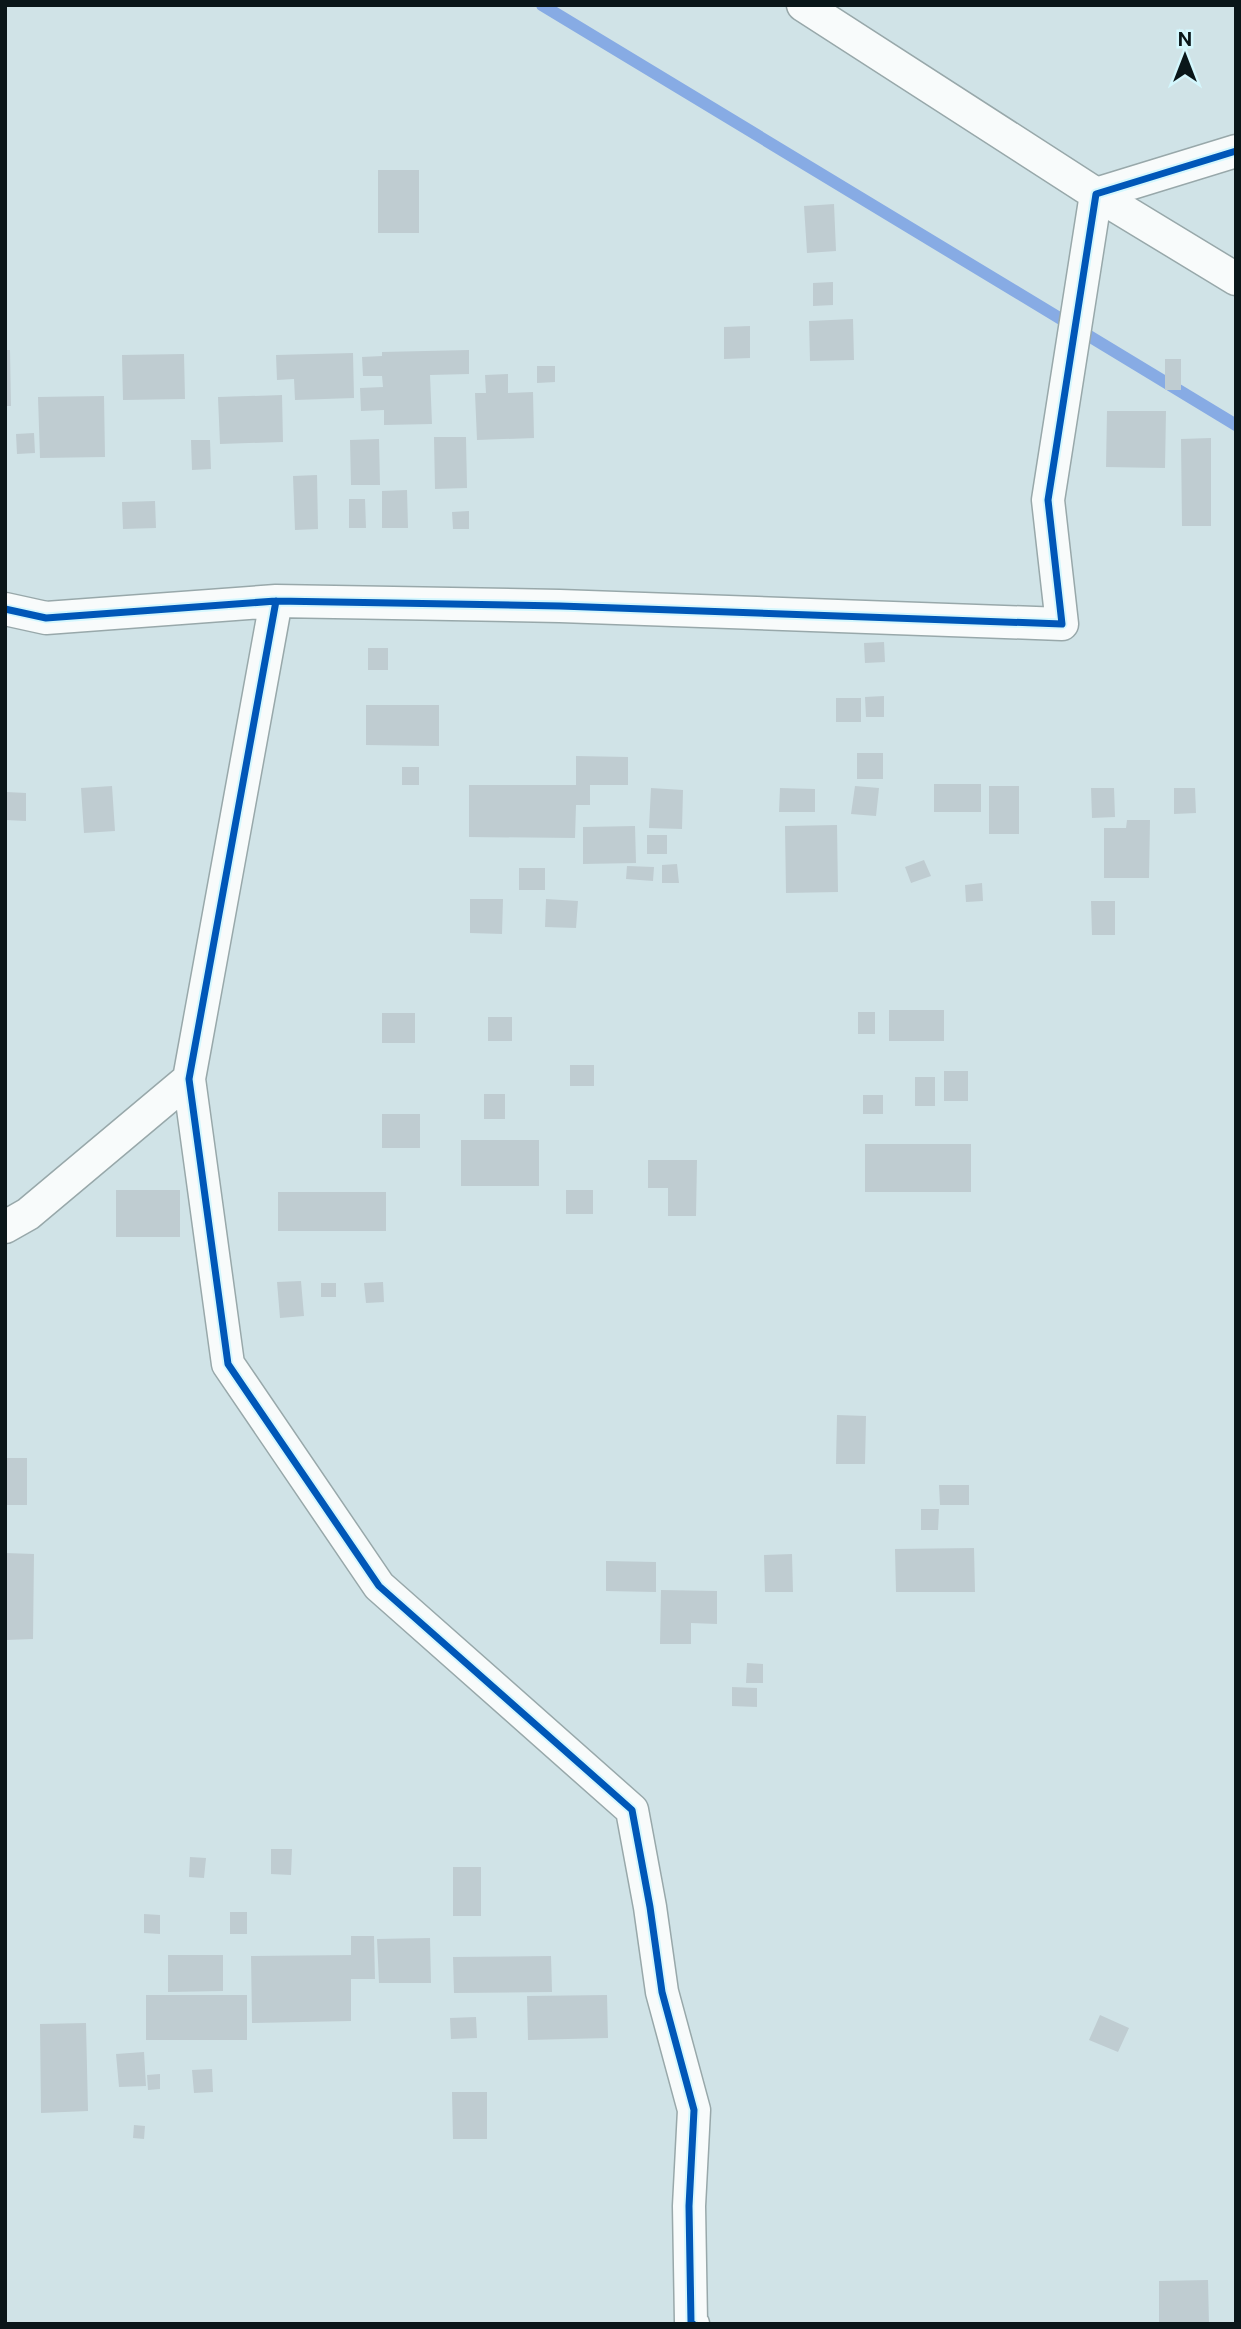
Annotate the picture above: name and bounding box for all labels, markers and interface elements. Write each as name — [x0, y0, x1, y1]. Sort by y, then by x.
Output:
north arrow — [1150, 21, 1220, 91]
text: N — [1178, 28, 1192, 50]

